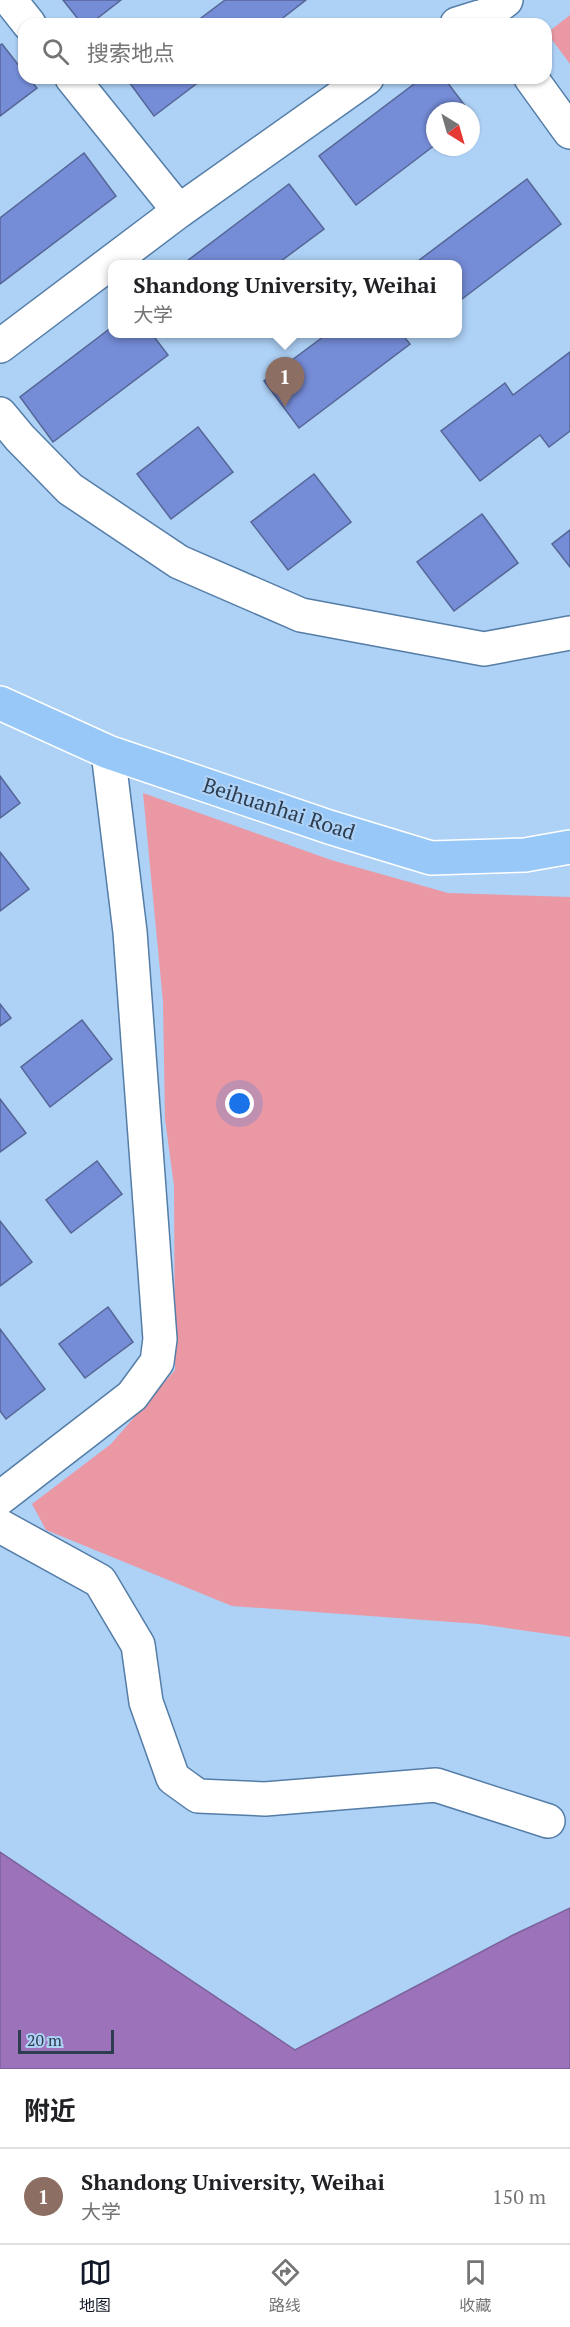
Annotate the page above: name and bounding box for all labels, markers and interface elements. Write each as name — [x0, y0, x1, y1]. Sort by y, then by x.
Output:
search box — [18, 18, 552, 84]
icon: search — [39, 35, 72, 68]
text: 搜索地点 — [87, 38, 175, 67]
north arrow — [426, 102, 480, 156]
popup — [108, 260, 462, 338]
text: Shandong University, Weihai — [133, 270, 437, 299]
text: 大学 — [133, 301, 173, 328]
pin: 1 — [266, 358, 304, 407]
street label: Beihuanhai Road — [200, 770, 359, 846]
your location — [225, 1089, 254, 1118]
scale bar — [18, 2027, 114, 2054]
text: 20 m — [27, 2029, 62, 2051]
text: 附近 — [24, 2093, 76, 2127]
text: Shandong University, Weihai — [81, 2167, 385, 2196]
text: 1 — [38, 2183, 49, 2210]
text: 150 m — [492, 2183, 546, 2210]
text: 大学 — [81, 2198, 121, 2225]
tab: 地图 — [79, 2256, 112, 2316]
tab: 路线 — [269, 2256, 302, 2316]
tab: 收藏 — [459, 2256, 492, 2316]

